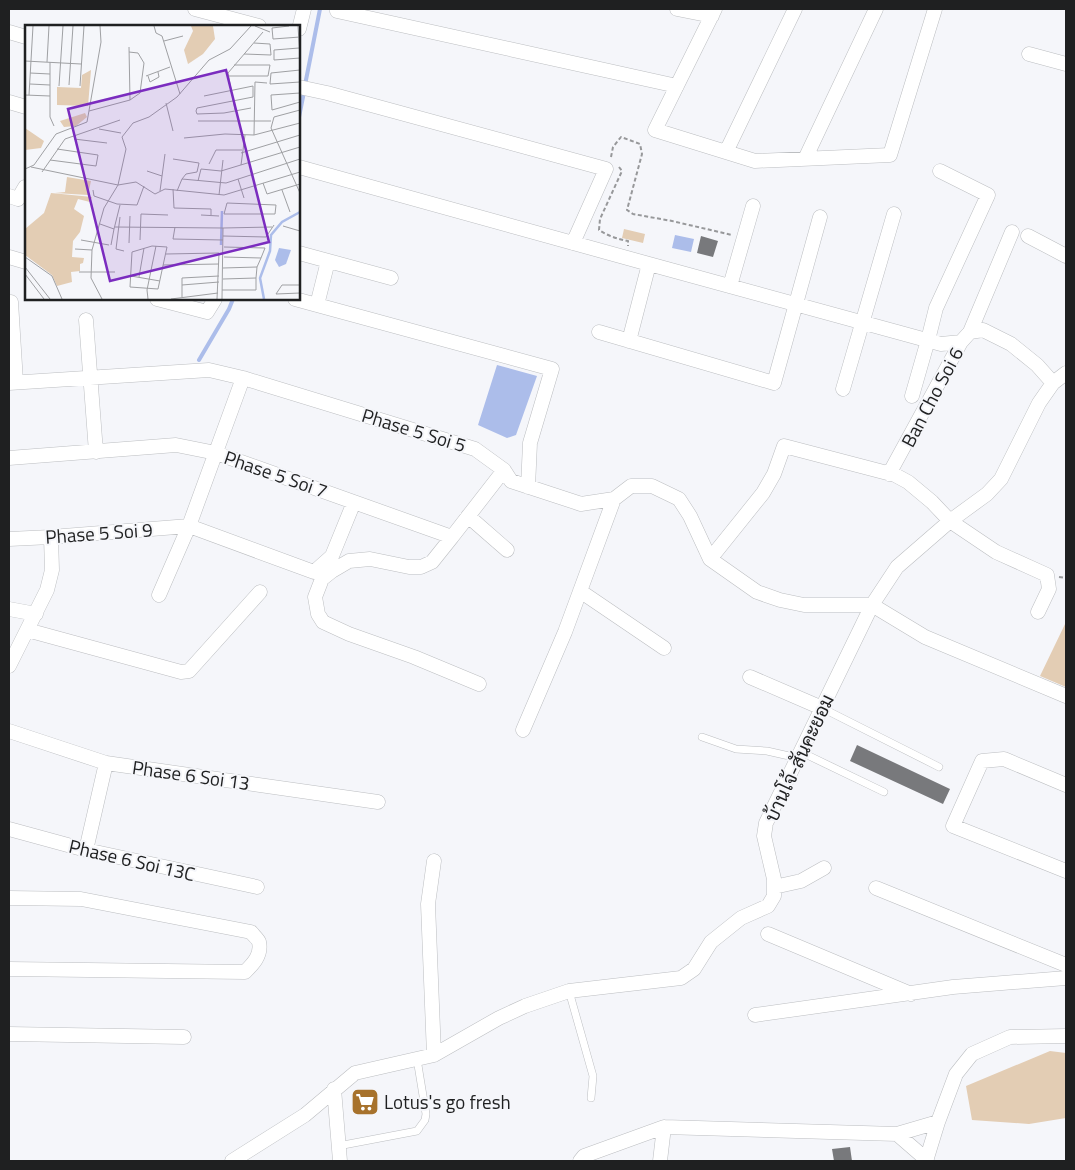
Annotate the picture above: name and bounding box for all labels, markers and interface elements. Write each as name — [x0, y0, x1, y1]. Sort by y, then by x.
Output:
inset map — [25, 25, 300, 300]
street label: Ban Cho Soi 6 — [893, 342, 970, 452]
street label: Phase 5 Soi 5 — [358, 400, 470, 459]
street label: Phase 5 Soi 7 — [221, 442, 332, 505]
street label: Phase 5 Soi 9 — [44, 514, 154, 551]
street label: บ้านโจ้-สันคะยอม — [756, 689, 841, 826]
street label: Phase 6 Soi 13 — [130, 752, 252, 797]
street label: Phase 6 Soi 13C — [66, 831, 198, 888]
supermarket icon: Lotus's go fresh — [350, 1087, 380, 1117]
place label: Lotus's go fresh — [384, 1087, 511, 1116]

